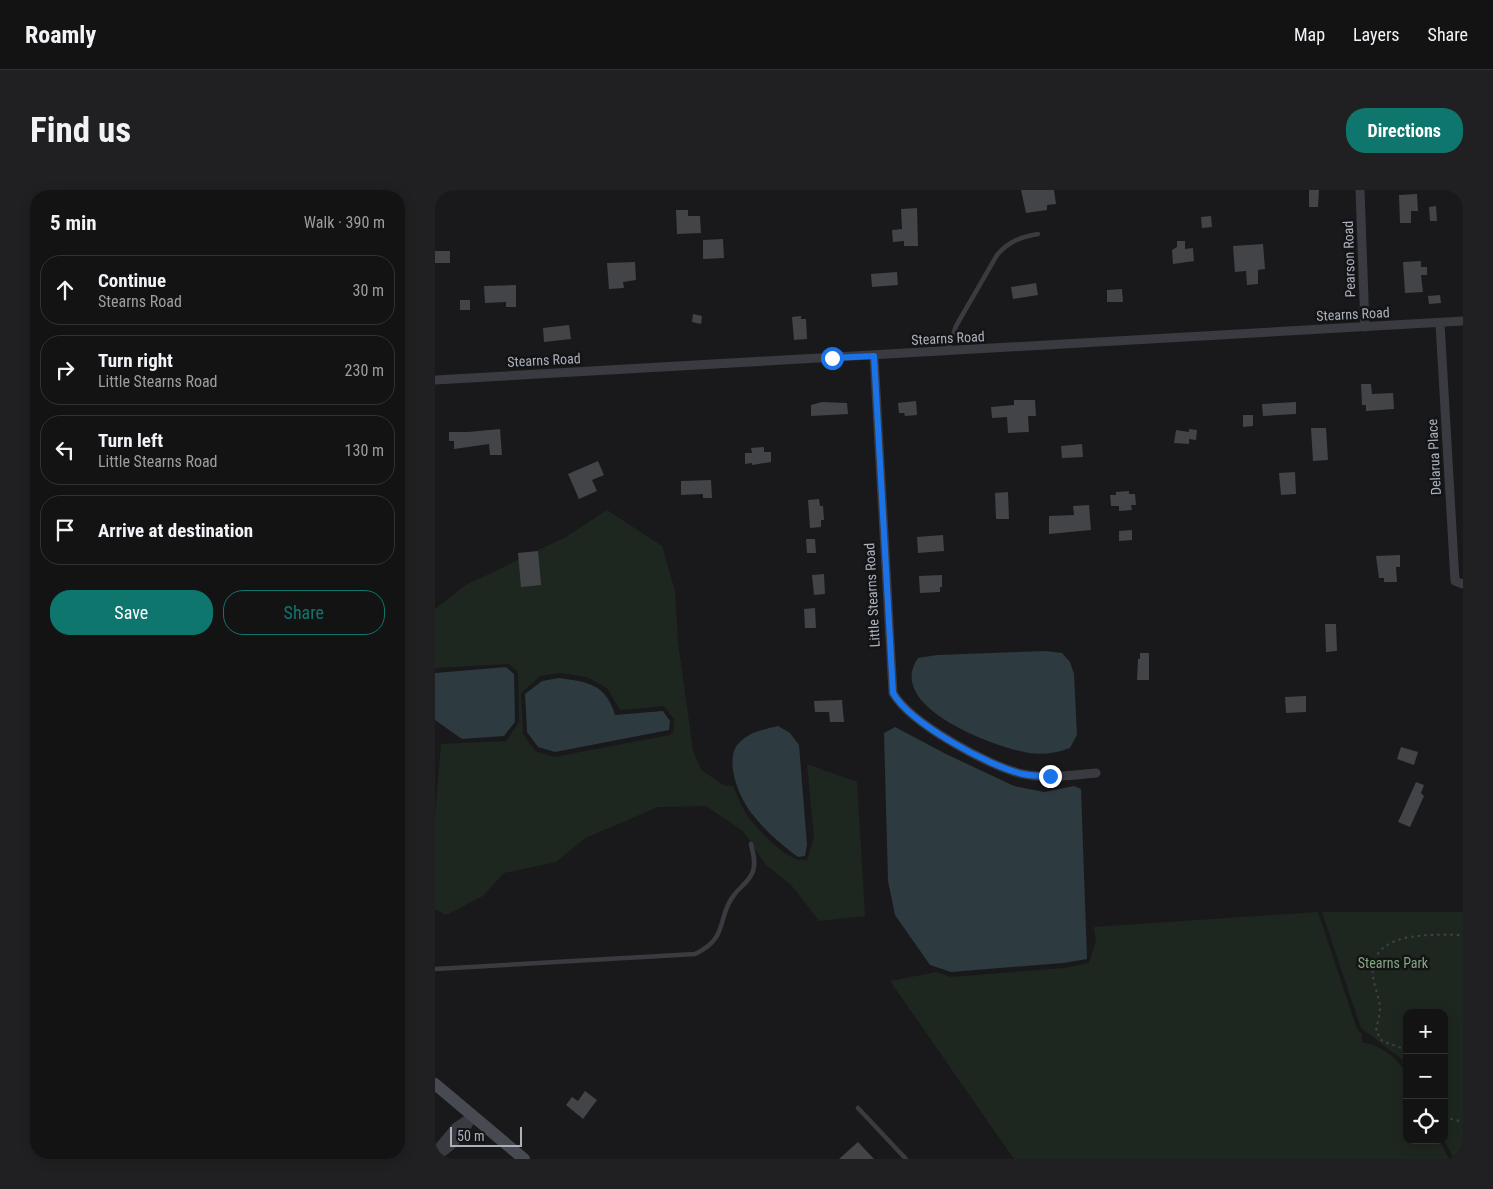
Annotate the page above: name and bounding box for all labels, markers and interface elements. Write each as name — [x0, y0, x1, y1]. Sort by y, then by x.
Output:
text: Roamly — [25, 21, 96, 49]
text: Map — [1294, 24, 1325, 45]
text: Layers — [1353, 24, 1400, 45]
text: Share — [1428, 24, 1468, 45]
button: Directions — [1346, 108, 1463, 153]
text: Find us — [30, 110, 131, 151]
text: 5 min — [50, 211, 97, 235]
text: Walk · 390 m — [304, 213, 385, 232]
street label: Pearson Road — [1340, 220, 1358, 298]
text: Continue — [98, 269, 166, 292]
icon: ahead — [51, 276, 79, 304]
text: 30 m — [352, 281, 384, 300]
text: Stearns Road — [98, 292, 182, 311]
street label: Stearns Road — [1316, 304, 1390, 324]
street label: Stearns Road — [911, 328, 985, 348]
route start — [821, 347, 844, 370]
text: Turn right — [98, 349, 173, 372]
street label: Stearns Road — [507, 350, 581, 370]
icon: right — [51, 356, 79, 384]
text: 230 m — [345, 361, 384, 380]
text: Little Stearns Road — [98, 372, 218, 391]
street label: Delarua Place — [1424, 418, 1444, 495]
text: Turn left — [98, 429, 163, 452]
icon: left — [51, 436, 79, 464]
text: 130 m — [345, 441, 384, 460]
text: Little Stearns Road — [98, 452, 218, 471]
icon: arrive — [51, 516, 79, 544]
text: Arrive at destination — [98, 519, 253, 542]
street label: Little Stearns Road — [861, 542, 883, 648]
button: Save — [50, 590, 213, 635]
button: Share — [223, 590, 385, 635]
route end — [1039, 765, 1062, 788]
park label: Stearns Park — [1358, 955, 1429, 971]
map controls — [1403, 1009, 1448, 1144]
button: + — [1403, 1009, 1448, 1054]
button: − — [1403, 1054, 1448, 1099]
button: locate — [1403, 1099, 1448, 1144]
scale bar — [450, 1124, 523, 1147]
text: 50 m — [457, 1128, 485, 1144]

